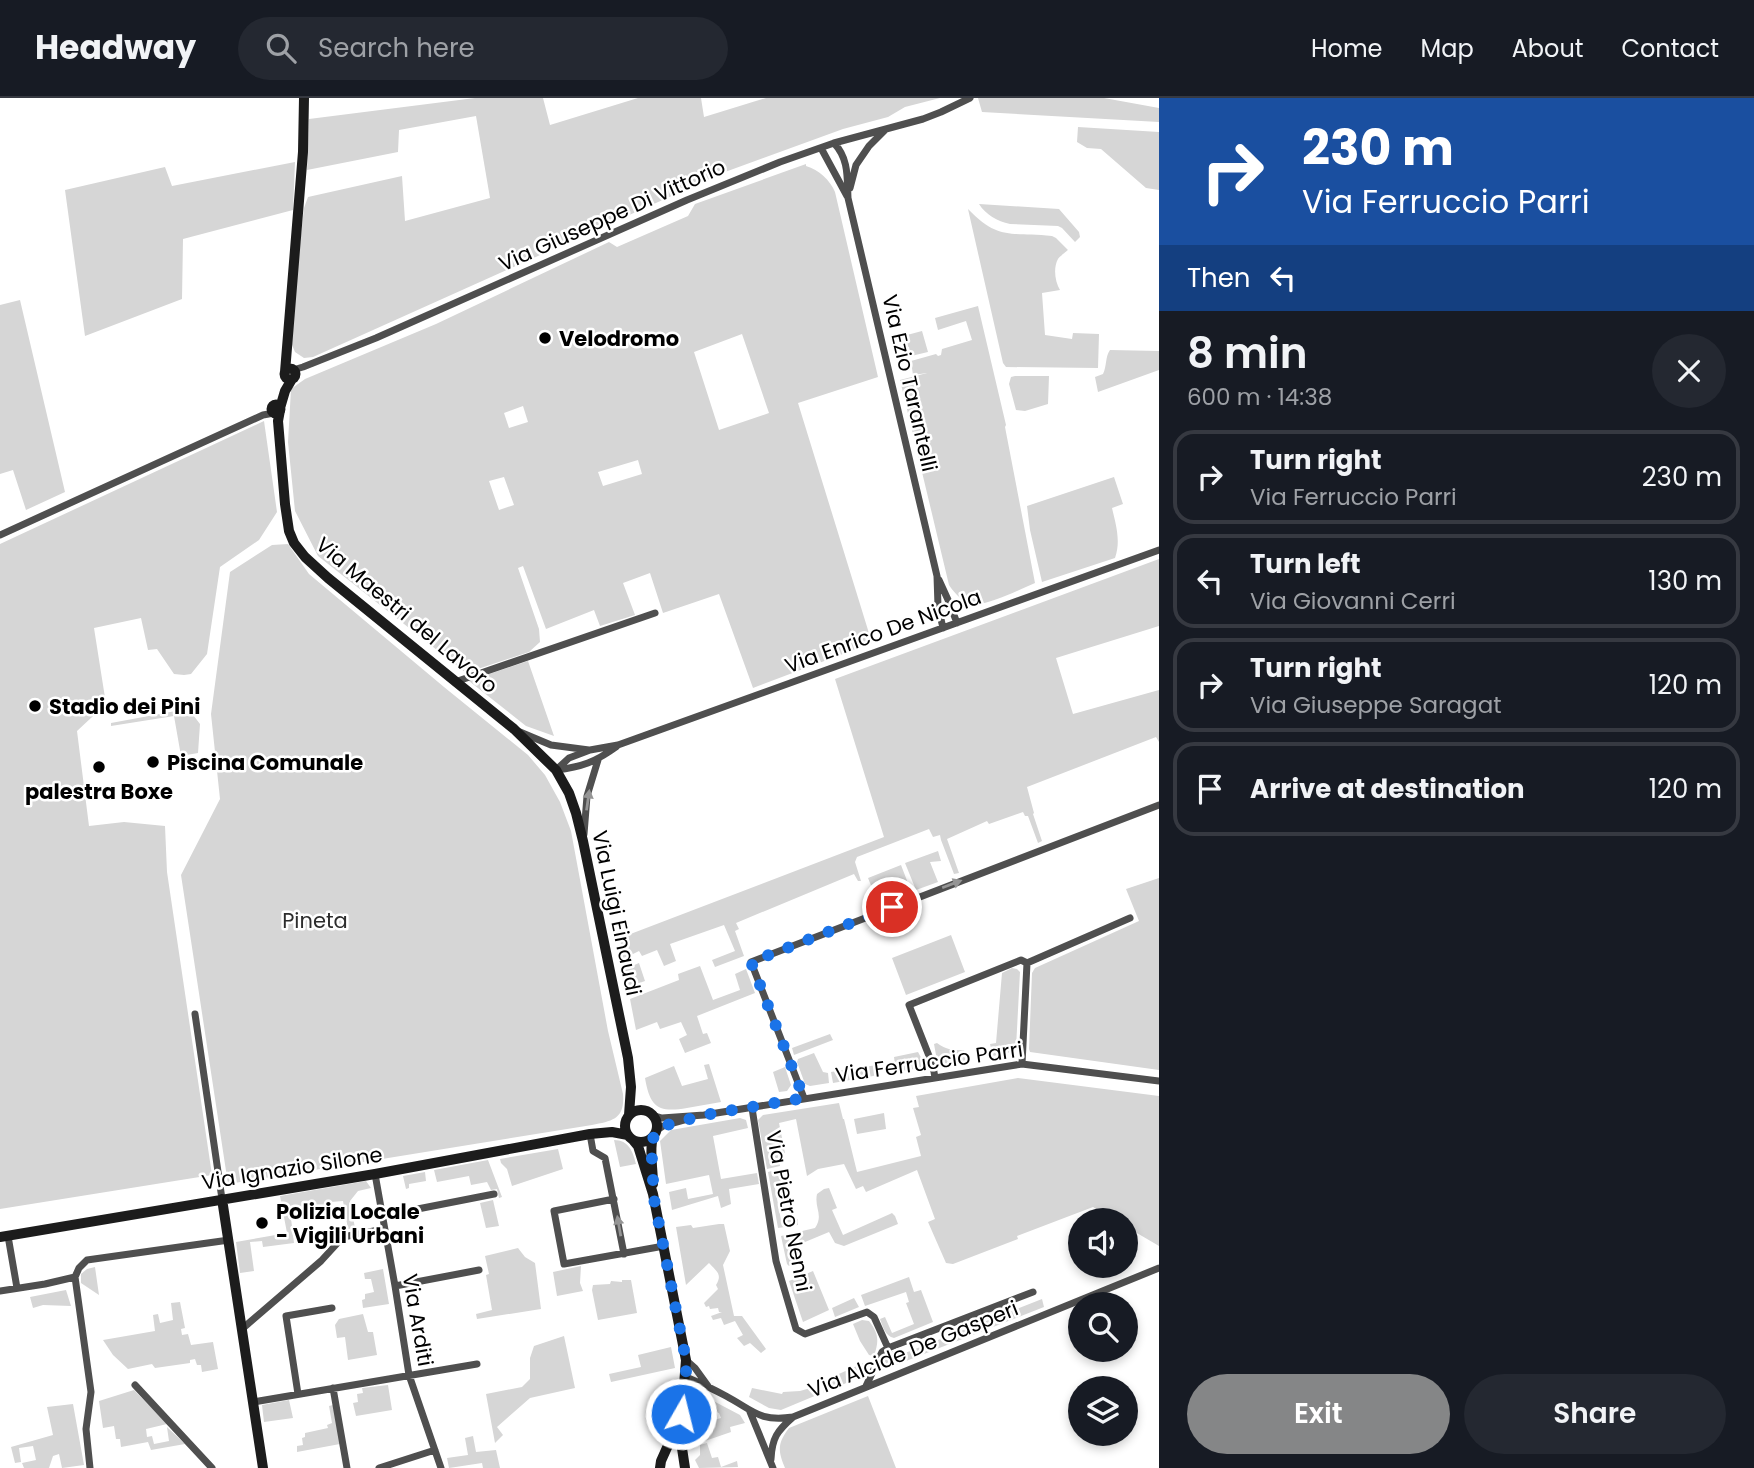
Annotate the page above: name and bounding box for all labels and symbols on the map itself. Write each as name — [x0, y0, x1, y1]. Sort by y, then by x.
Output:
street label: Via Giuseppe Di Vittorio — [494, 152, 730, 278]
street label: Via Ezio Tarantelli — [876, 292, 944, 474]
place label: Velodromo — [559, 324, 679, 353]
marker: Velodromo — [537, 330, 553, 346]
street label: Via Maestri del Lavoro — [310, 530, 504, 700]
street label: Via Enrico De Nicola — [781, 582, 985, 680]
place label: Stadio dei Pini — [49, 692, 200, 721]
marker: Stadio dei Pini — [27, 698, 43, 714]
place label: Piscina Comunale — [167, 748, 363, 777]
marker: Piscina Comunale — [145, 754, 161, 770]
marker: palestra Boxe — [91, 759, 107, 775]
place label: palestra Boxe — [25, 777, 173, 806]
one-way arrow — [582, 789, 593, 811]
street label: Via Luigi Einaudi — [585, 828, 649, 998]
pin — [862, 877, 922, 937]
one-way arrow — [941, 879, 962, 890]
park label: Pineta — [282, 906, 348, 935]
street label: Via Ferruccio Parri — [834, 1035, 1024, 1089]
street label: Via Pietro Nenni — [759, 1128, 819, 1294]
street label: Via Ignazio Silone — [200, 1139, 384, 1197]
place label: Polizia Locale - Vigili Urbani — [276, 1197, 424, 1250]
marker: Polizia Locale - Vigili Urbani — [254, 1215, 270, 1231]
one-way arrow — [613, 1215, 624, 1237]
street label: Via Arditi — [396, 1272, 440, 1368]
street label: Via Alcide De Gasperi — [804, 1294, 1022, 1404]
position arrow — [644, 1377, 718, 1451]

